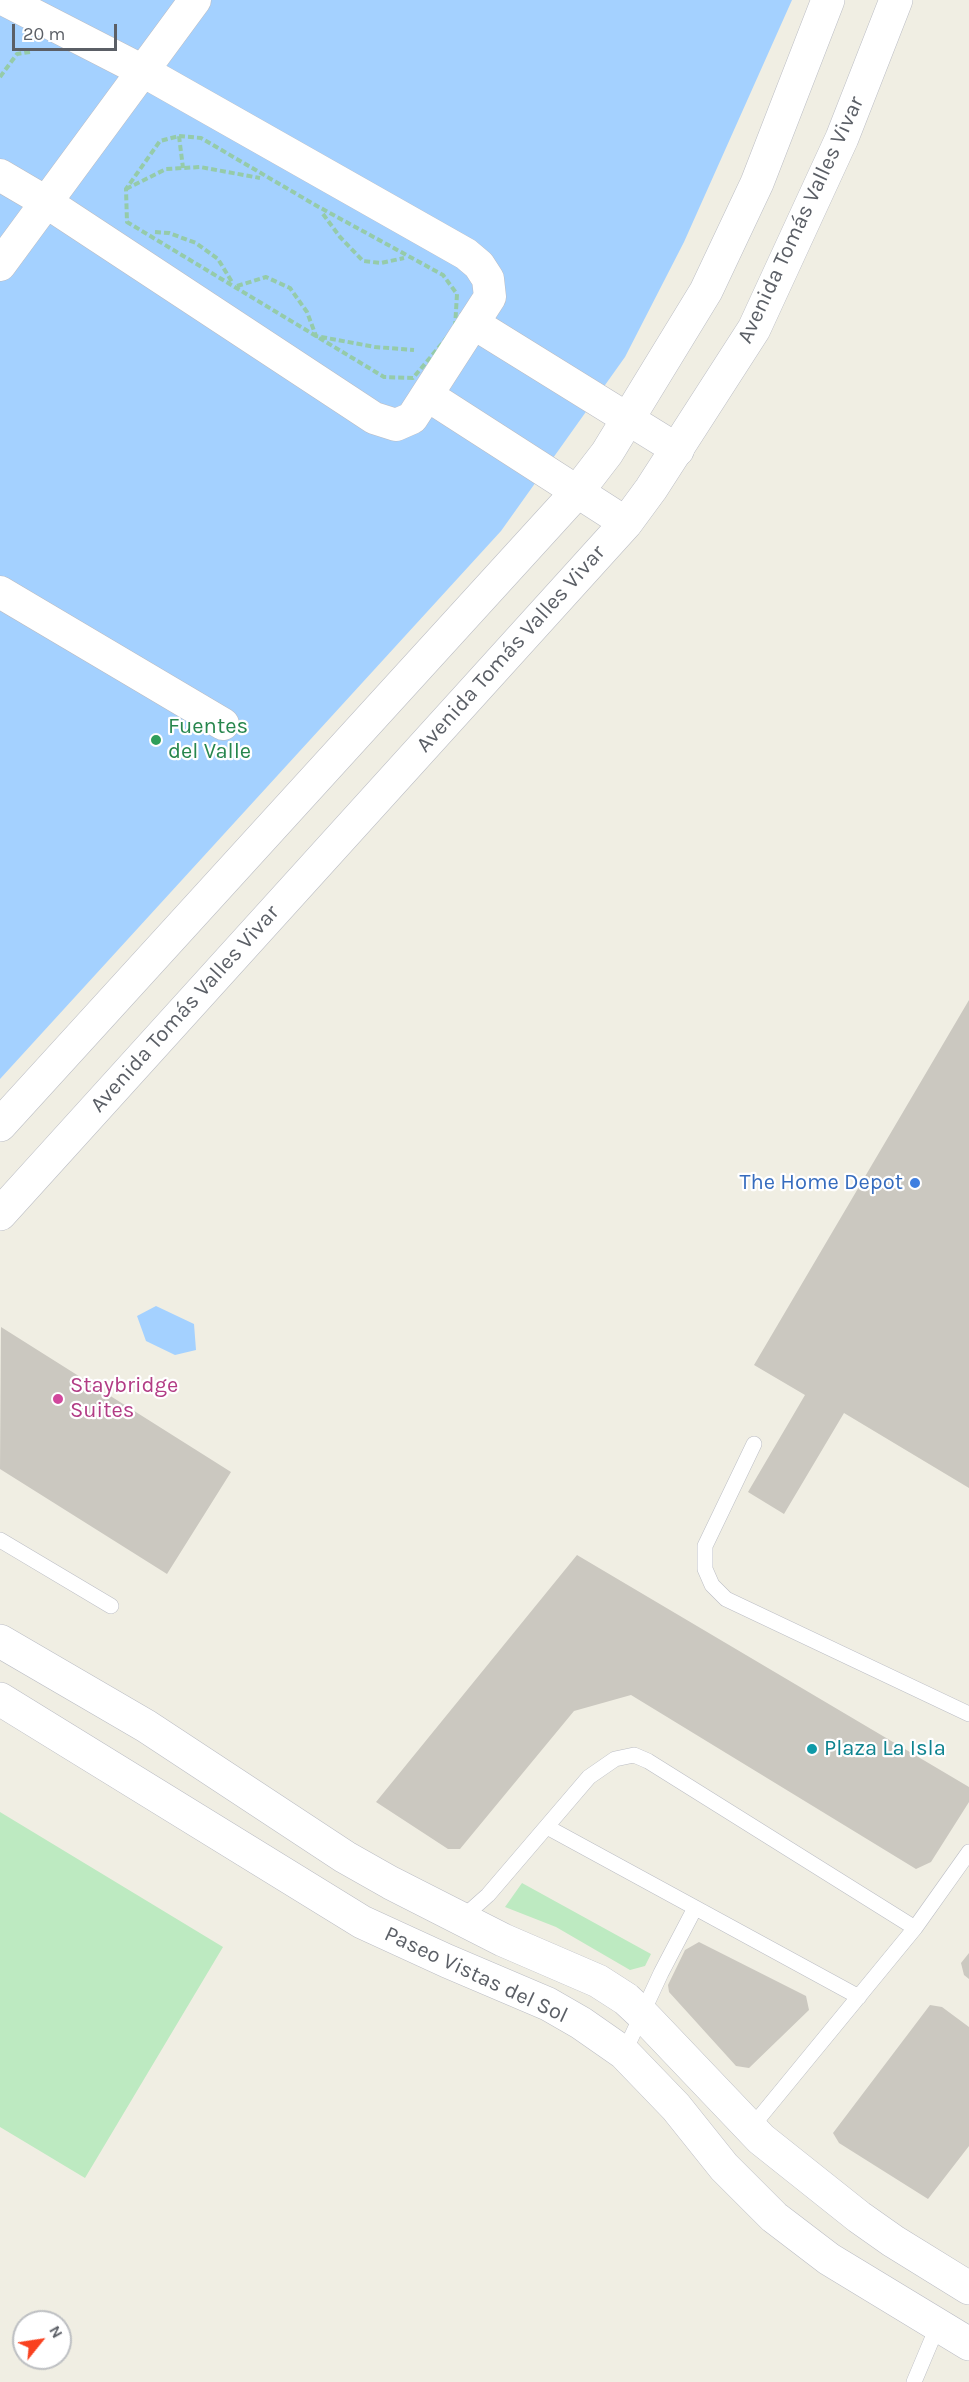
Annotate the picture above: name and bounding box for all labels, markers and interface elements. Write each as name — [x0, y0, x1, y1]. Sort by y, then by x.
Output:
scale bar — [15, 12, 120, 50]
text: 20 m — [23, 23, 65, 45]
street label: Avenida Tomás Valles Vivar — [732, 92, 870, 348]
street label: Avenida Tomás Valles Vivar — [411, 540, 611, 758]
place label: Fuentes del Valle — [168, 714, 251, 766]
marker: Fuentes del Valle — [149, 733, 163, 747]
street label: Avenida Tomás Valles Vivar — [85, 900, 285, 1118]
place label: The Home Depot — [739, 1170, 903, 1196]
marker: The Home Depot — [908, 1176, 922, 1190]
place label: Staybridge Suites — [70, 1373, 178, 1424]
marker: Staybridge Suites — [51, 1392, 65, 1406]
place label: Plaza La Isla — [824, 1736, 946, 1762]
marker: Plaza La Isla — [805, 1742, 819, 1756]
street label: Paseo Vistas del Sol — [380, 1921, 572, 2029]
north arrow — [12, 2310, 72, 2370]
text: N — [45, 2322, 67, 2341]

